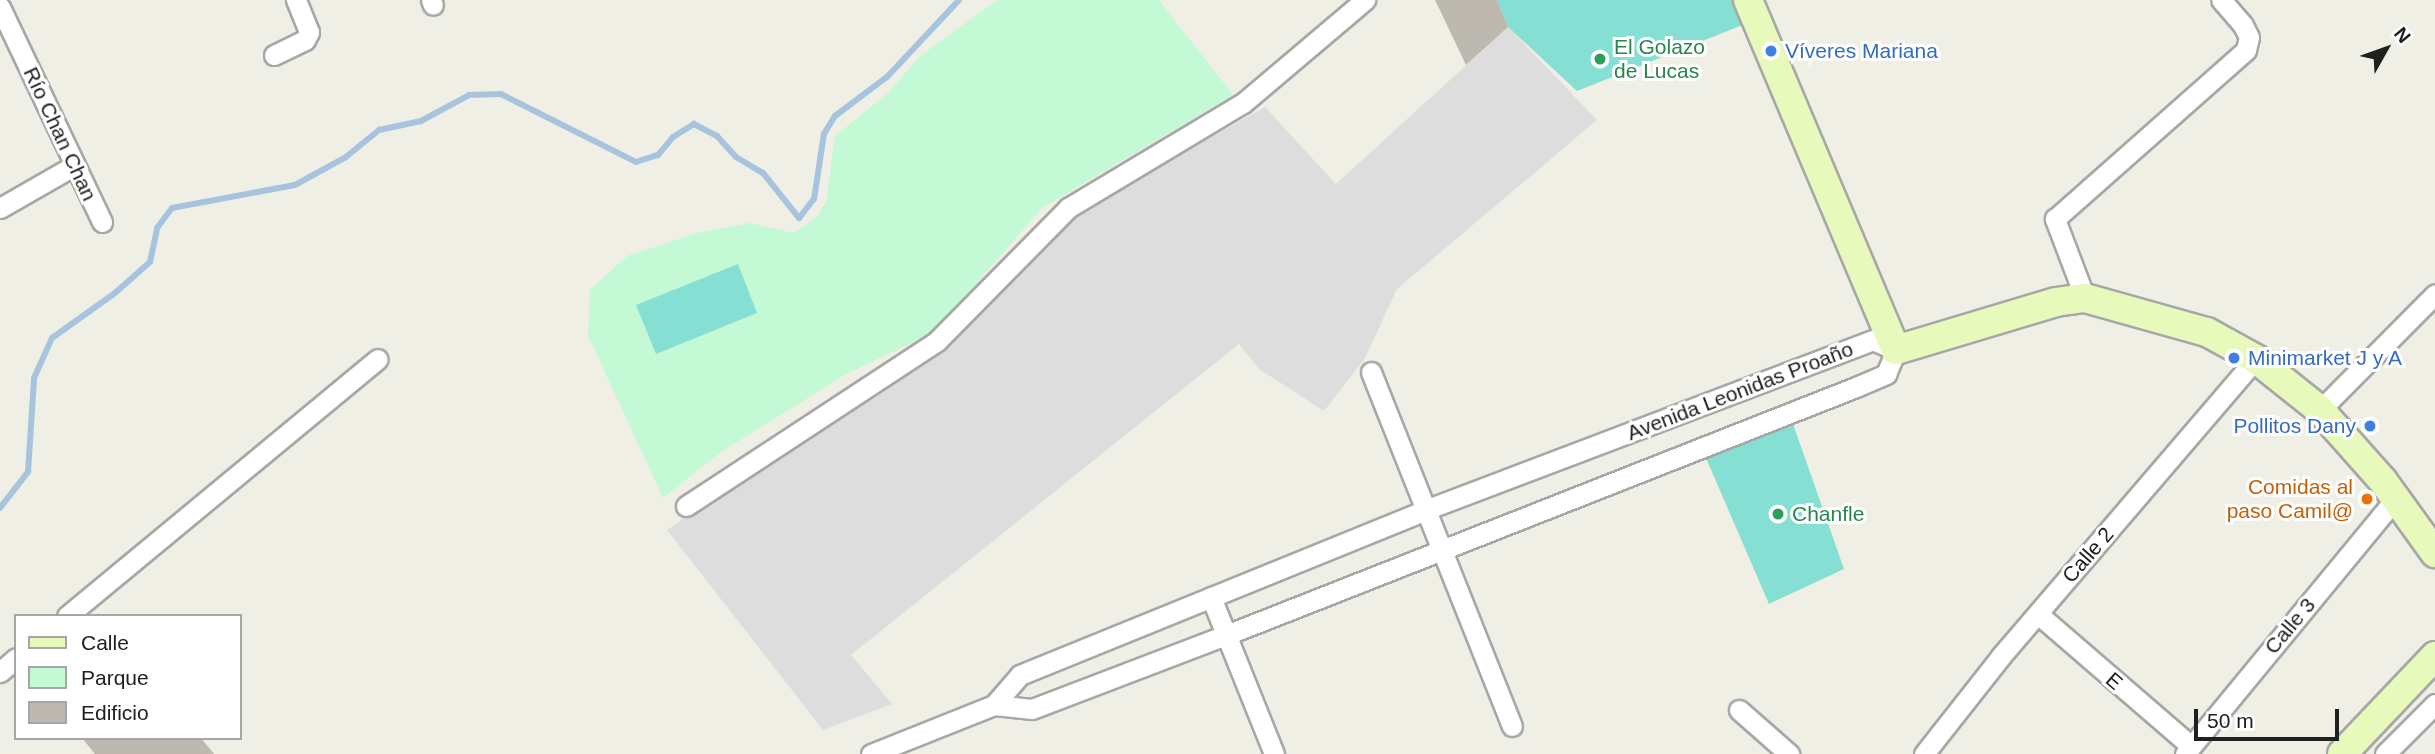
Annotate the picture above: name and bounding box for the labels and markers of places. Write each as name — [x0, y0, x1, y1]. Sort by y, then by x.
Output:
place label: El Golazo de Lucas — [1614, 34, 1705, 84]
place label: Víveres Mariana — [1785, 38, 1938, 64]
marker: Víveres Mariana — [1763, 43, 1779, 59]
marker: El Golazo de Lucas — [1592, 51, 1608, 67]
place label: Minimarket J y A — [2248, 345, 2403, 371]
marker: Minimarket J y A — [2226, 350, 2242, 366]
place label: Pollitos Dany — [2233, 413, 2356, 439]
marker: Pollitos Dany — [2362, 418, 2378, 434]
place label: Comidas al paso Camil@ — [2227, 474, 2353, 524]
marker: Comidas al paso Camil@ — [2359, 491, 2375, 507]
place label: Chanfle — [1792, 501, 1864, 527]
marker: Chanfle — [1770, 506, 1786, 522]

